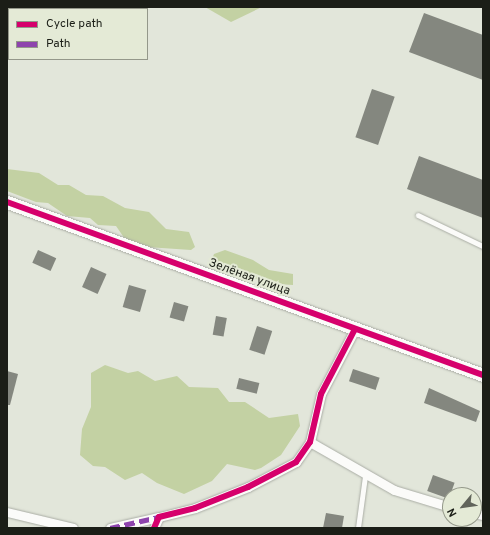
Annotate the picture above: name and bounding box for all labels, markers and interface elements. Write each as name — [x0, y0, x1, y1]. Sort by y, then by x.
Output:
legend — [8, 8, 148, 60]
text: Cycle path — [46, 16, 103, 32]
text: Path — [46, 36, 71, 52]
street label: Зелёная улица — [206, 257, 292, 299]
north arrow — [442, 487, 482, 527]
text: N — [444, 505, 460, 519]

